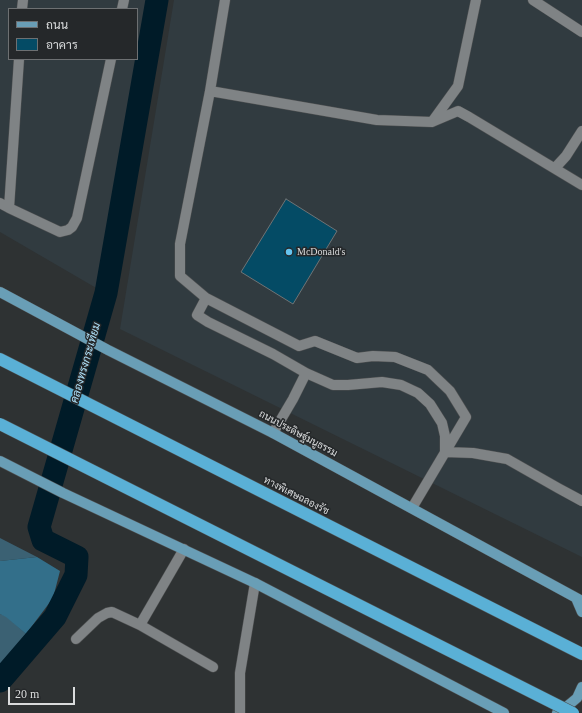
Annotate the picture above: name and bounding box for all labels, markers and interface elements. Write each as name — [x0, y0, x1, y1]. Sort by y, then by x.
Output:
legend — [8, 8, 138, 60]
text: ถนน — [46, 18, 68, 32]
text: อาคาร — [46, 38, 78, 52]
place label: McDonald's — [297, 246, 345, 258]
marker: McDonald's — [284, 247, 294, 257]
water label: คลองทรงกระเทียม — [68, 321, 104, 405]
street label: ถนนประดิษฐ์มนูธรรม — [257, 408, 339, 460]
street label: ทางพิเศษฉลองรัช — [261, 474, 331, 518]
scale bar — [10, 679, 77, 705]
text: 20 m — [15, 687, 39, 701]

